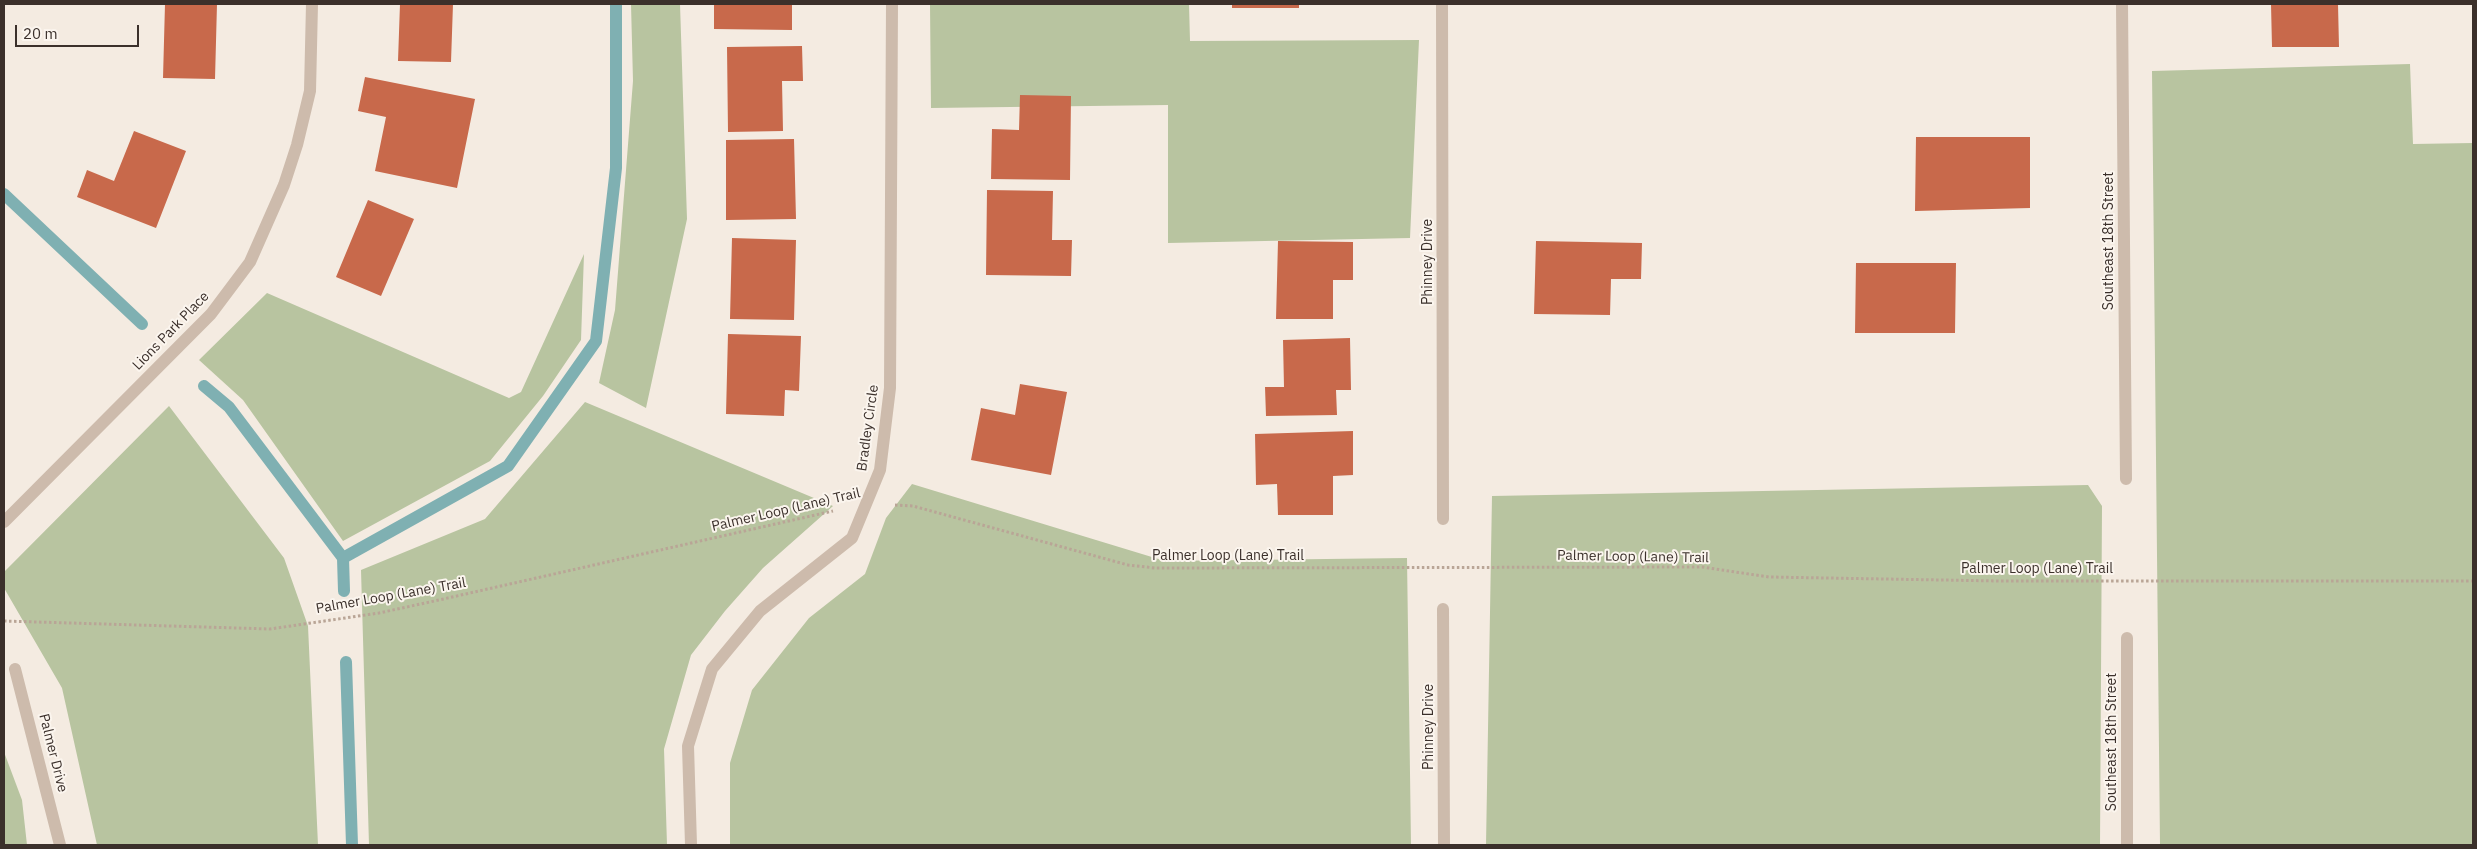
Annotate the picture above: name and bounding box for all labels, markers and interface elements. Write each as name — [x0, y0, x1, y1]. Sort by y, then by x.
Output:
scale bar — [18, 15, 141, 47]
text: 20 m — [23, 24, 58, 43]
street label: Southeast 18th Street — [2101, 172, 2117, 310]
street label: Phinney Drive — [1420, 219, 1436, 305]
street label: Lions Park Place — [129, 288, 213, 374]
street label: Bradley Circle — [854, 384, 882, 472]
street label: Palmer Loop (Lane) Trail — [710, 485, 862, 535]
street label: Palmer Loop (Lane) Trail — [1557, 547, 1709, 567]
street label: Palmer Loop (Lane) Trail — [1152, 548, 1304, 564]
street label: Palmer Loop (Lane) Trail — [1961, 561, 2113, 577]
street label: Palmer Loop (Lane) Trail — [315, 575, 467, 617]
street label: Southeast 18th Street — [2104, 673, 2120, 811]
street label: Phinney Drive — [1421, 684, 1437, 770]
street label: Palmer Drive — [35, 712, 71, 794]

